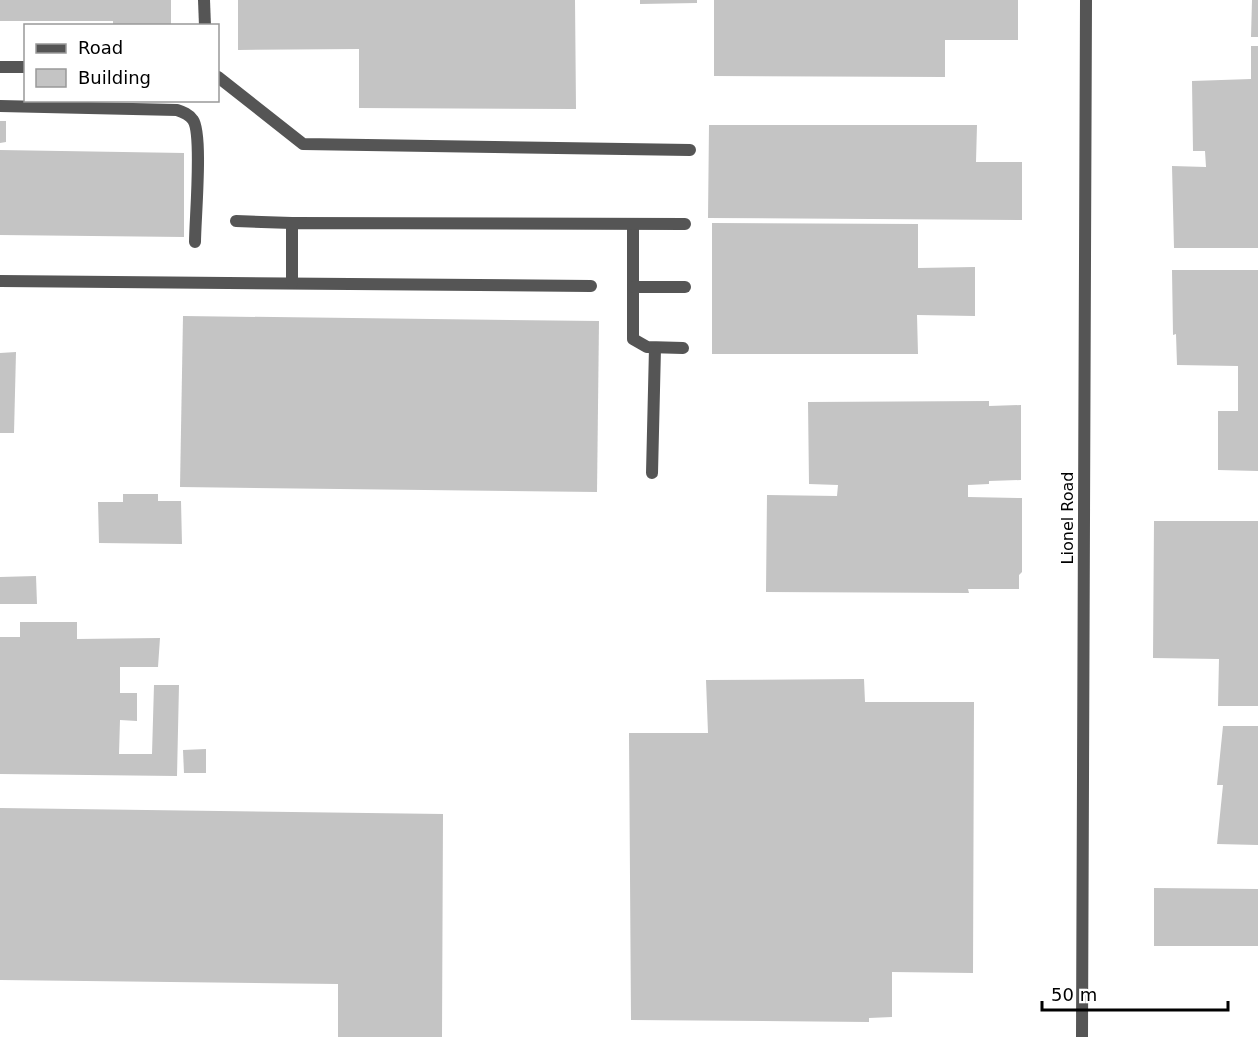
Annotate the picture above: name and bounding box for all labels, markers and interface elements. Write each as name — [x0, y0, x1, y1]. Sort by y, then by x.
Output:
legend — [24, 24, 219, 102]
text: Road — [78, 37, 123, 58]
text: Building — [78, 67, 151, 88]
street label: Lionel Road — [1058, 472, 1077, 564]
scale bar — [1042, 974, 1228, 1012]
text: 50 m — [1051, 984, 1097, 1005]

